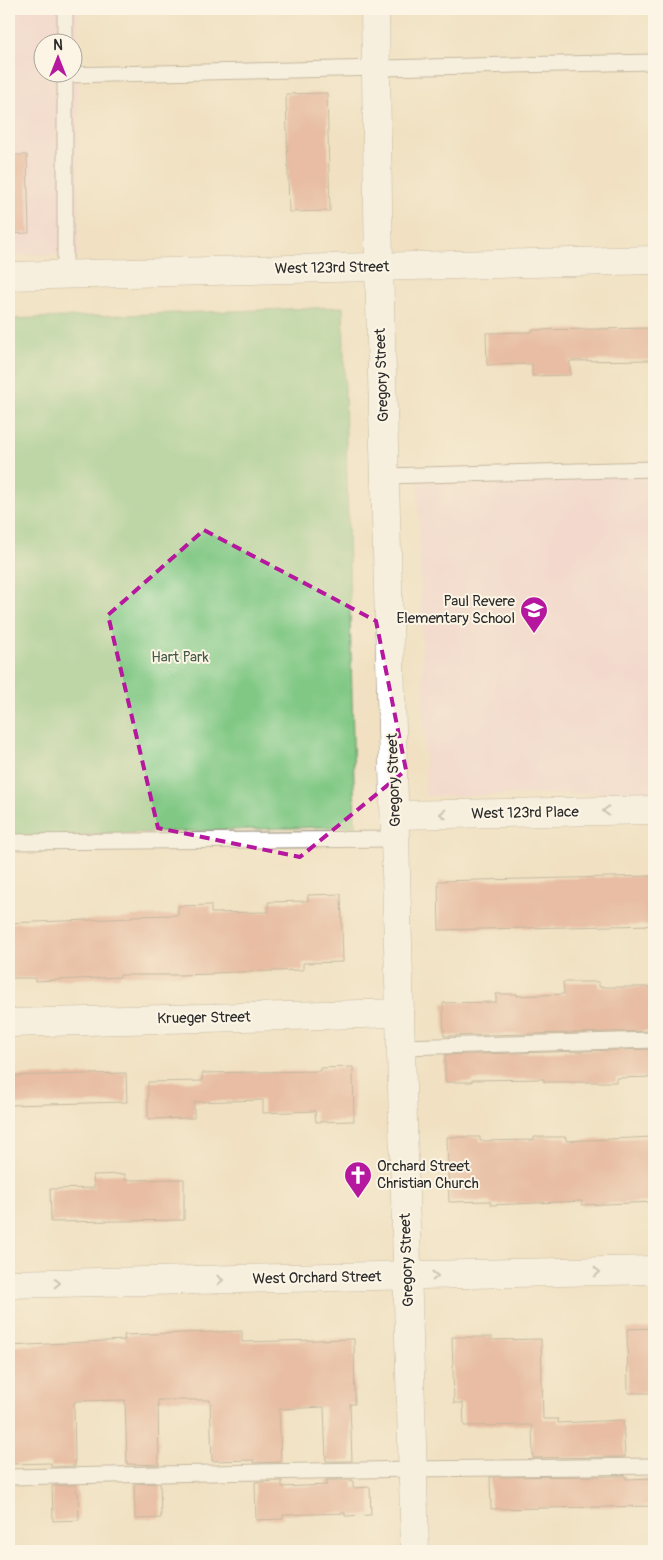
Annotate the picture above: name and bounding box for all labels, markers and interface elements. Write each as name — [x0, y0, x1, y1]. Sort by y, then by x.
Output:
north arrow — [32, 32, 82, 82]
text: N — [53, 37, 63, 54]
street label: West 123rd Street — [274, 257, 390, 278]
street label: Gregory Street — [371, 327, 393, 422]
place label: Paul Revere Elementary School — [397, 592, 516, 628]
school or university icon: Paul Revere Elementary School — [519, 595, 549, 634]
park label: Hart Park — [151, 648, 209, 667]
street label: Gregory Street — [383, 732, 405, 827]
street label: West 123rd Place — [471, 803, 580, 823]
one-way arrow — [601, 806, 609, 816]
one-way arrow — [439, 809, 446, 819]
street label: Krueger Street — [157, 1008, 252, 1028]
place label: Orchard Street Christian Church — [377, 1157, 479, 1193]
church icon: Orchard Street Christian Church — [343, 1160, 373, 1199]
street label: Gregory Street — [396, 1212, 418, 1307]
one-way arrow — [594, 1266, 602, 1277]
street label: West Orchard Street — [252, 1267, 383, 1289]
one-way arrow — [431, 1270, 439, 1281]
one-way arrow — [216, 1275, 224, 1285]
one-way arrow — [54, 1278, 62, 1288]

